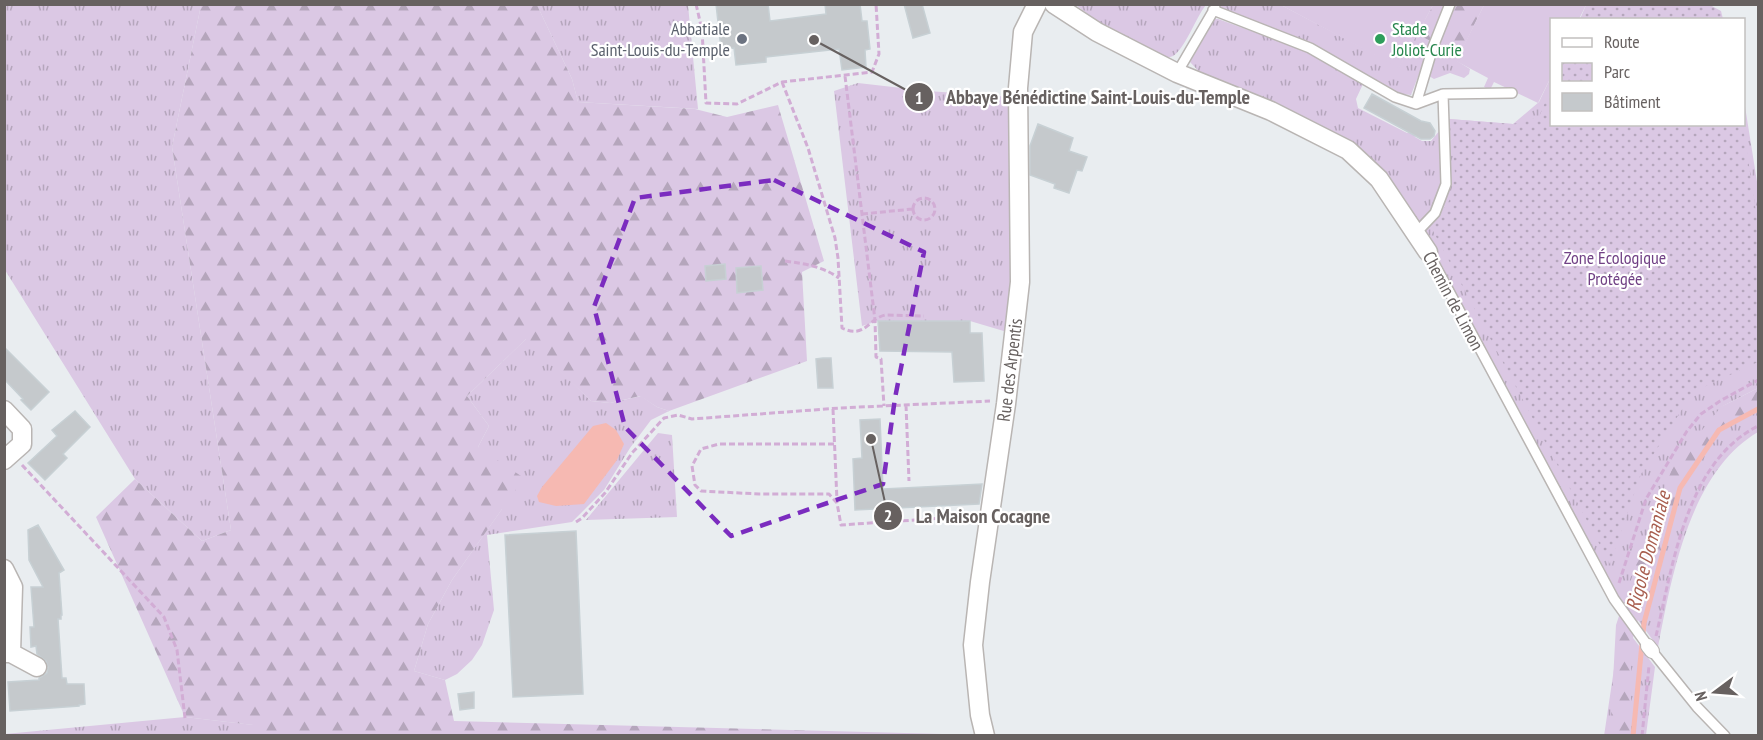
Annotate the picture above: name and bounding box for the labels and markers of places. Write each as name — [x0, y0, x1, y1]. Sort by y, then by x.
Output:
place label: Abbatiale Saint-Louis-du-Temple — [591, 17, 730, 61]
place label: Stade Joliot-Curie — [1391, 17, 1462, 61]
marker: Abbatiale Saint-Louis-du-Temple — [735, 32, 749, 46]
marker: Stade Joliot-Curie — [1373, 32, 1387, 46]
callout: Abbaye Bénédictine Saint-Louis-du-Temple — [904, 78, 1263, 116]
callout: La Maison Cocagne — [873, 497, 1062, 535]

